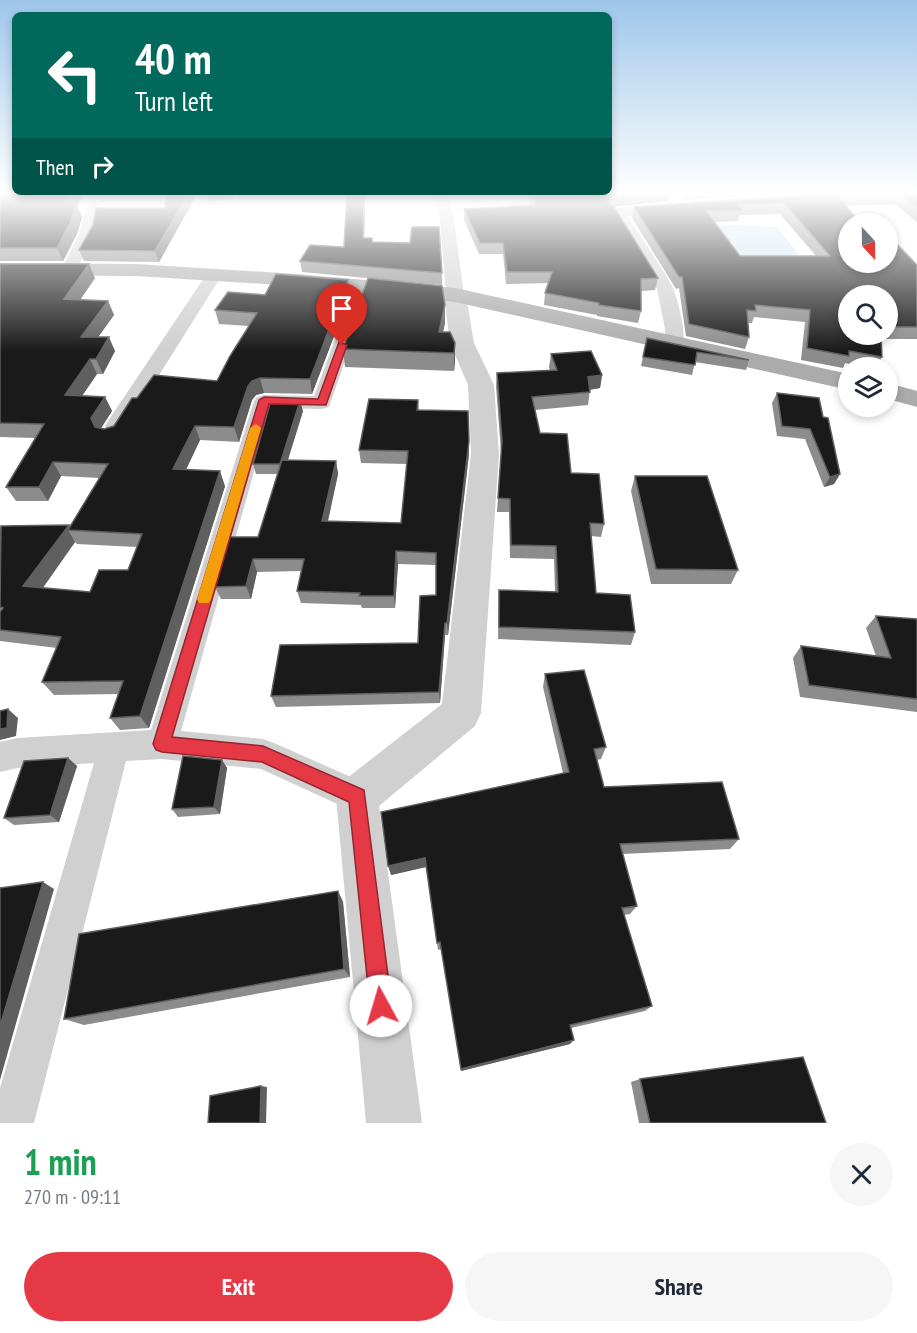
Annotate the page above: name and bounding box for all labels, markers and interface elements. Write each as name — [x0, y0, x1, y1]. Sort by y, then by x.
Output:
text: 40 m — [135, 31, 212, 86]
icon: left — [36, 36, 114, 114]
text: Turn left — [135, 84, 213, 118]
icon: right — [86, 150, 119, 183]
text: Then — [36, 153, 74, 181]
north arrow — [838, 213, 898, 273]
map controls — [838, 213, 898, 417]
pin — [316, 283, 367, 345]
button: search — [838, 285, 898, 345]
icon: arrive — [325, 292, 358, 325]
button: layers — [838, 357, 898, 417]
position arrow — [349, 974, 413, 1038]
text: 1 min — [24, 1138, 97, 1185]
button: close — [830, 1143, 893, 1206]
text: 270 m · 09:11 — [24, 1184, 121, 1210]
button: Exit — [24, 1252, 453, 1321]
button: Share — [465, 1252, 893, 1321]

